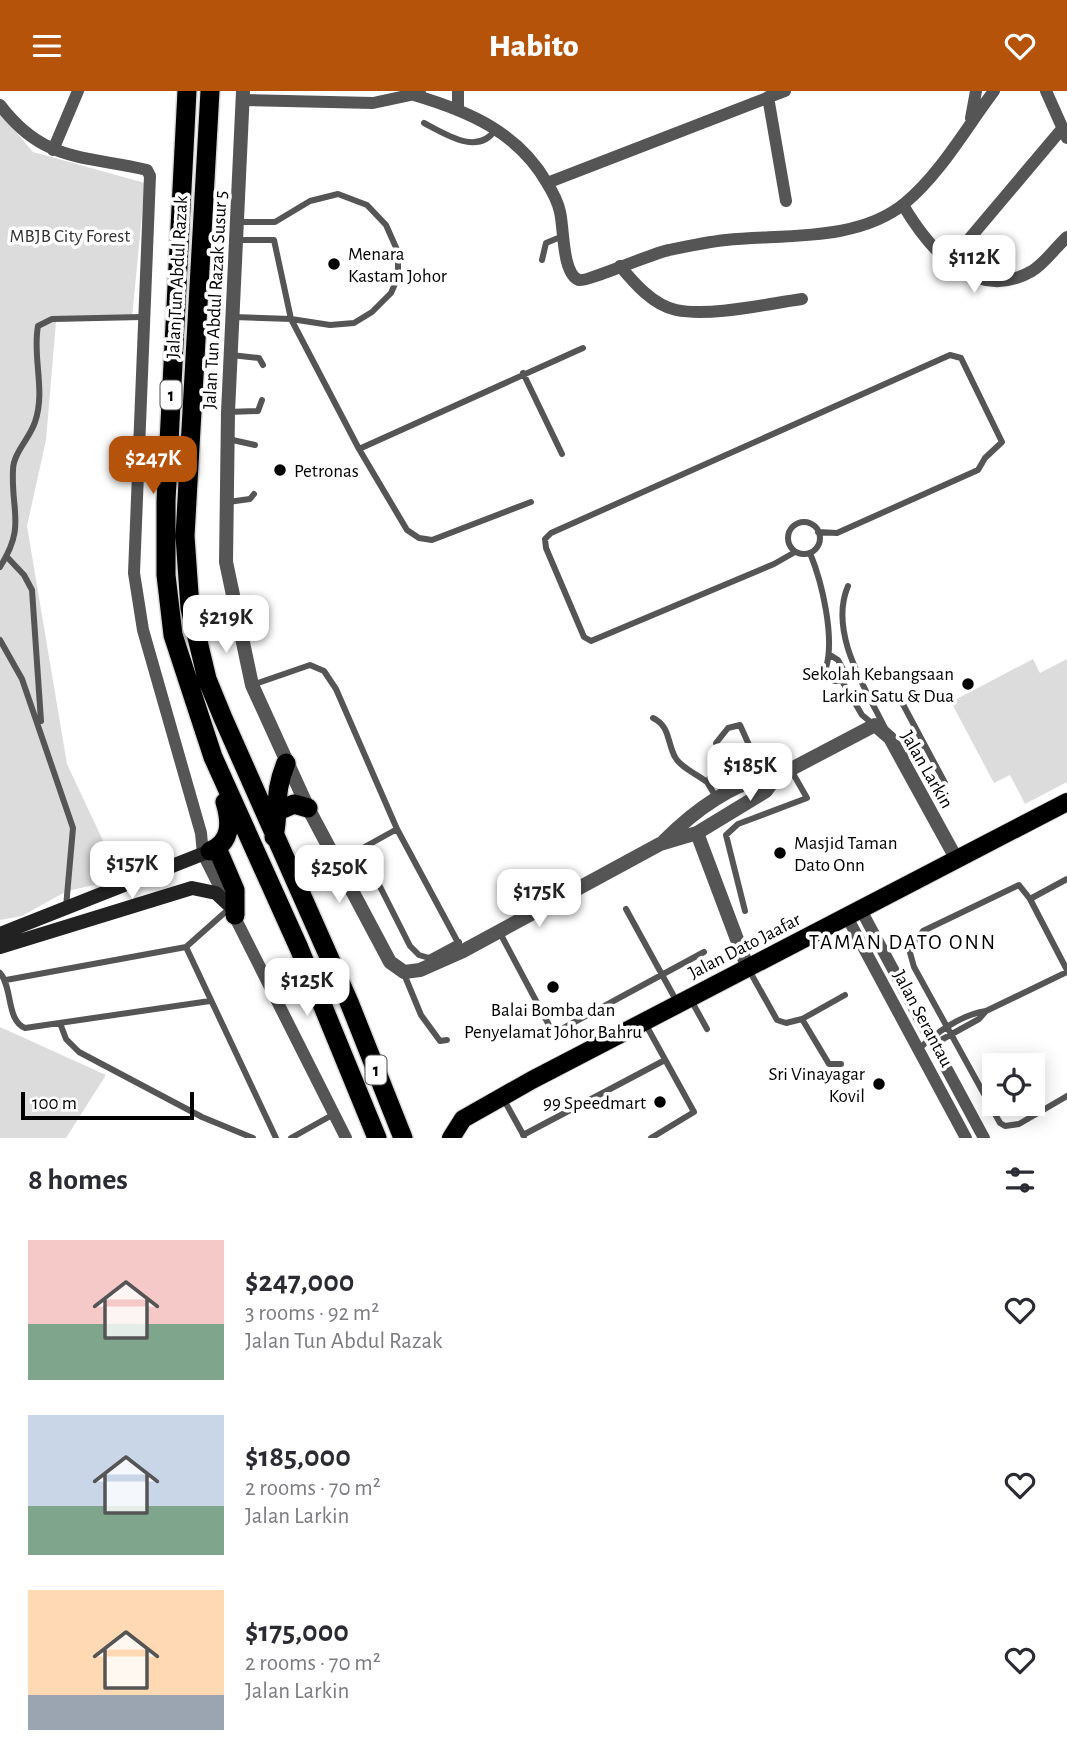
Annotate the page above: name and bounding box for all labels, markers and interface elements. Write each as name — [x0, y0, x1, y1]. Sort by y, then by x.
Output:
icon: menu — [28, 27, 66, 65]
icon: heart — [1001, 27, 1039, 65]
text: Habito — [488, 30, 579, 62]
street label: Jalan Tun Abdul Razak Susur 5 — [200, 190, 231, 410]
street label: Jalan Tun Abdul Razak — [164, 195, 191, 359]
park label: MBJB City Forest — [10, 227, 130, 246]
pin: $112K — [925, 235, 1023, 295]
place label: Menara Kastam Johor — [348, 245, 447, 286]
text: $112K — [948, 246, 1000, 269]
marker: Menara Kastam Johor — [326, 256, 342, 272]
road number: 1 — [160, 381, 182, 409]
pin: $247K — [104, 437, 202, 496]
text: $247K — [125, 447, 181, 470]
marker: Petronas — [272, 462, 288, 478]
place label: Petronas — [294, 462, 359, 481]
pin: $219K — [177, 595, 275, 655]
text: $219K — [199, 606, 253, 629]
place label: Sekolah Kebangsaan Larkin Satu & Dua — [802, 665, 954, 706]
marker: Sekolah Kebangsaan Larkin Satu & Dua — [960, 676, 976, 692]
street label: Jalan Larkin — [897, 728, 956, 812]
pin: $185K — [701, 743, 799, 803]
text: $185K — [723, 754, 777, 777]
place label: Masjid Taman Dato Onn — [794, 834, 897, 875]
pin: $157K — [83, 841, 181, 901]
pin: $250K — [290, 845, 388, 905]
marker: Masjid Taman Dato Onn — [772, 845, 788, 861]
text: $157K — [106, 852, 158, 875]
text: $250K — [311, 856, 367, 879]
pin: $175K — [490, 869, 588, 929]
text: $175K — [513, 880, 565, 903]
street label: Jalan Dato Jaafar — [686, 910, 804, 983]
district label: TAMAN DATO ONN — [809, 932, 997, 953]
pin: $125K — [258, 958, 356, 1018]
street label: Jalan Serantau — [889, 967, 956, 1071]
text: $125K — [281, 969, 333, 992]
marker: Balai Bomba dan Penyelamat Johor Bahru — [545, 979, 561, 995]
place label: Balai Bomba dan Penyelamat Johor Bahru — [464, 1001, 642, 1042]
map controls — [982, 1053, 1045, 1116]
button: locate — [982, 1053, 1045, 1116]
road number: 1 — [366, 1055, 386, 1085]
place label: Sri Vinayagar Kovil — [768, 1065, 865, 1106]
marker: Sri Vinayagar Kovil — [871, 1076, 887, 1092]
scale bar — [21, 1089, 194, 1121]
text: 100 m — [32, 1094, 77, 1113]
place label: 99 Speedmart — [543, 1094, 646, 1113]
marker: 99 Speedmart — [652, 1094, 668, 1110]
icon: filters — [1001, 1161, 1039, 1199]
text: 8 homes — [28, 1165, 128, 1195]
text: $247,000 — [245, 1267, 354, 1297]
icon: home — [84, 1268, 168, 1352]
icon: heart — [1001, 1291, 1039, 1329]
text: 3 rooms · 92 m² — [245, 1302, 379, 1325]
text: Jalan Tun Abdul Razak — [245, 1330, 443, 1353]
text: $185,000 — [245, 1442, 351, 1472]
icon: home — [84, 1443, 168, 1527]
icon: heart — [1001, 1466, 1039, 1504]
text: 2 rooms · 70 m² — [245, 1477, 381, 1500]
text: Jalan Larkin — [245, 1505, 349, 1528]
text: $175,000 — [245, 1617, 349, 1647]
icon: home — [84, 1618, 168, 1702]
icon: heart — [1001, 1641, 1039, 1679]
text: 2 rooms · 70 m² — [245, 1652, 381, 1675]
text: Jalan Larkin — [245, 1680, 349, 1703]

